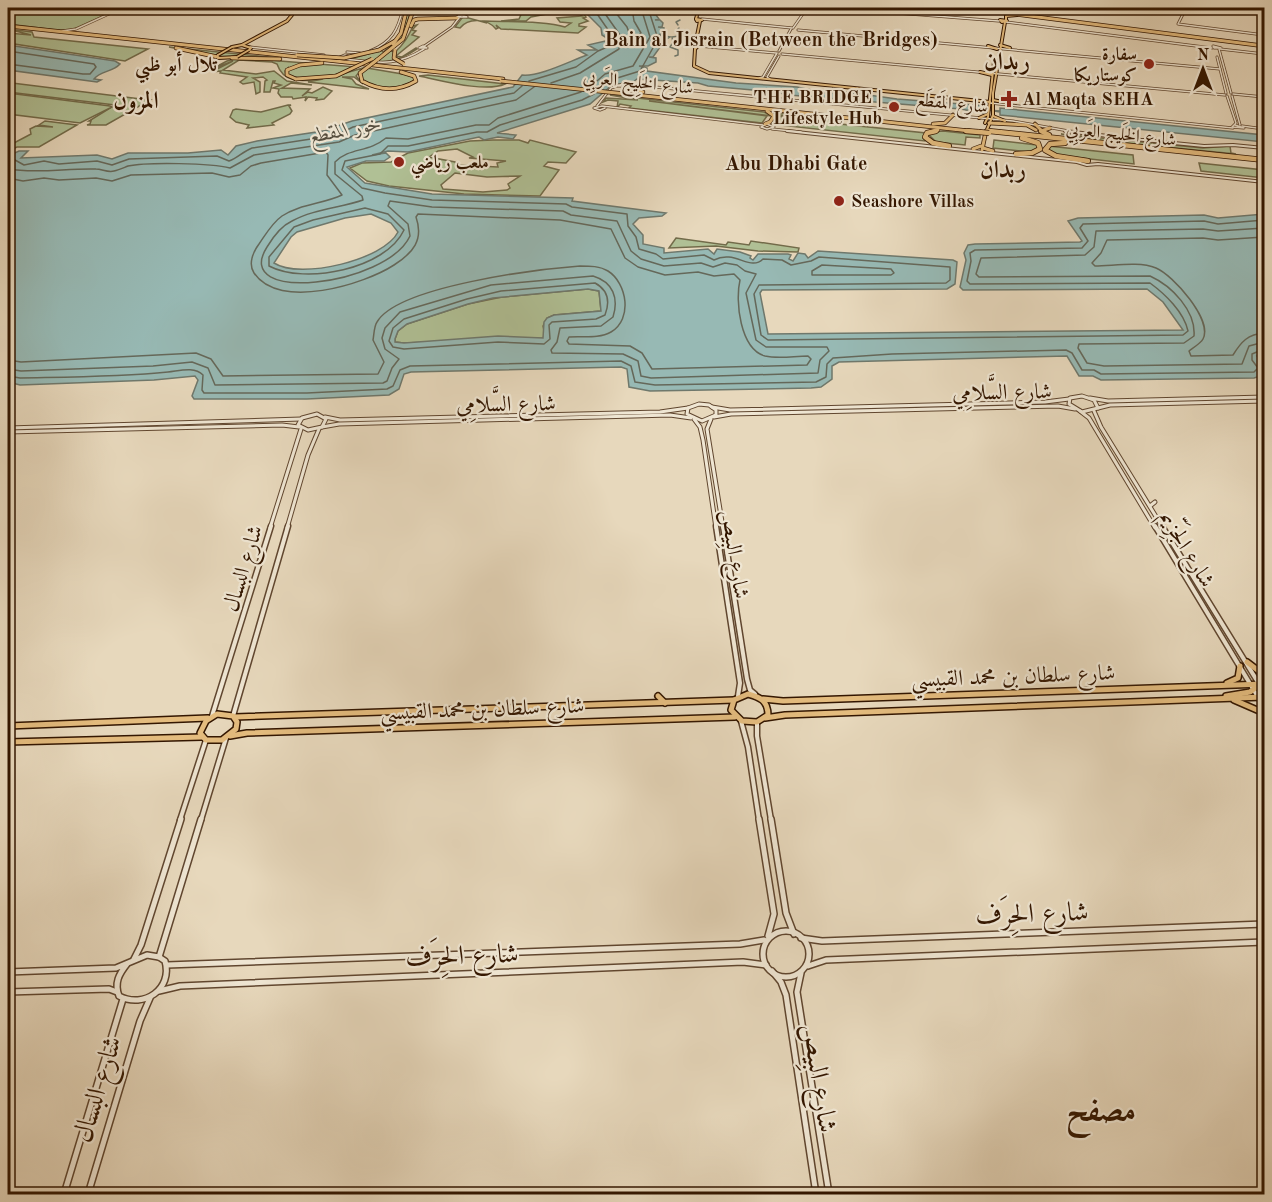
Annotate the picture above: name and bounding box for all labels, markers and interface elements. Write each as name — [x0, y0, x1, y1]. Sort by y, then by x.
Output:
district label: Bain al Jisrain (Between the Bridges) — [604, 30, 938, 51]
north arrow — [1173, 39, 1233, 99]
place label: سفارة كوستاريكا — [1075, 46, 1137, 86]
text: N — [1197, 48, 1210, 64]
district label: تلال أبو ظبي — [135, 51, 218, 84]
district label: ربدان — [984, 51, 1030, 75]
marker: سفارة كوستاريكا — [1142, 57, 1156, 71]
street label: شارع الخَلِيج العَربِي — [581, 63, 694, 104]
street label: شارع المَقطَع — [914, 86, 989, 123]
place label: THE BRIDGE | Lifestyle Hub — [753, 89, 882, 128]
district label: المزون — [113, 90, 159, 115]
marker: Al Maqta SEHA — [1000, 90, 1018, 108]
place label: Al Maqta SEHA — [1022, 91, 1154, 109]
marker: THE BRIDGE | Lifestyle Hub — [887, 100, 901, 114]
water label: خور المقطع — [307, 114, 384, 154]
street label: شارع الخَلِيج العَربِي — [1064, 115, 1177, 156]
place label: ملعب رياضي — [411, 154, 489, 179]
marker: ملعب رياضي — [392, 155, 406, 169]
district label: Abu Dhabi Gate — [725, 155, 867, 175]
district label: ربدان — [980, 159, 1026, 183]
place label: Seashore Villas — [851, 193, 974, 211]
marker: Seashore Villas — [832, 194, 846, 208]
street label: شارع السَّلامِي — [952, 372, 1052, 411]
street label: شارع السَّلامِي — [456, 384, 556, 423]
street label: شارع الجَزِّيم — [1149, 504, 1223, 595]
street label: شارع البِيص — [710, 508, 752, 601]
street label: شارع البسال — [220, 523, 273, 616]
street label: شارع سلطان بن محمد القبيسي — [911, 662, 1116, 700]
street label: شارع سلطان بن محمد القبيسي — [380, 695, 585, 733]
street label: شارع الحِرَف — [975, 892, 1089, 938]
street label: شارع الحِرَف — [405, 934, 519, 980]
street label: شارع البِيص — [789, 1022, 840, 1136]
street label: شارع البسال — [70, 1033, 134, 1148]
district label: مصفح — [1066, 1096, 1136, 1139]

